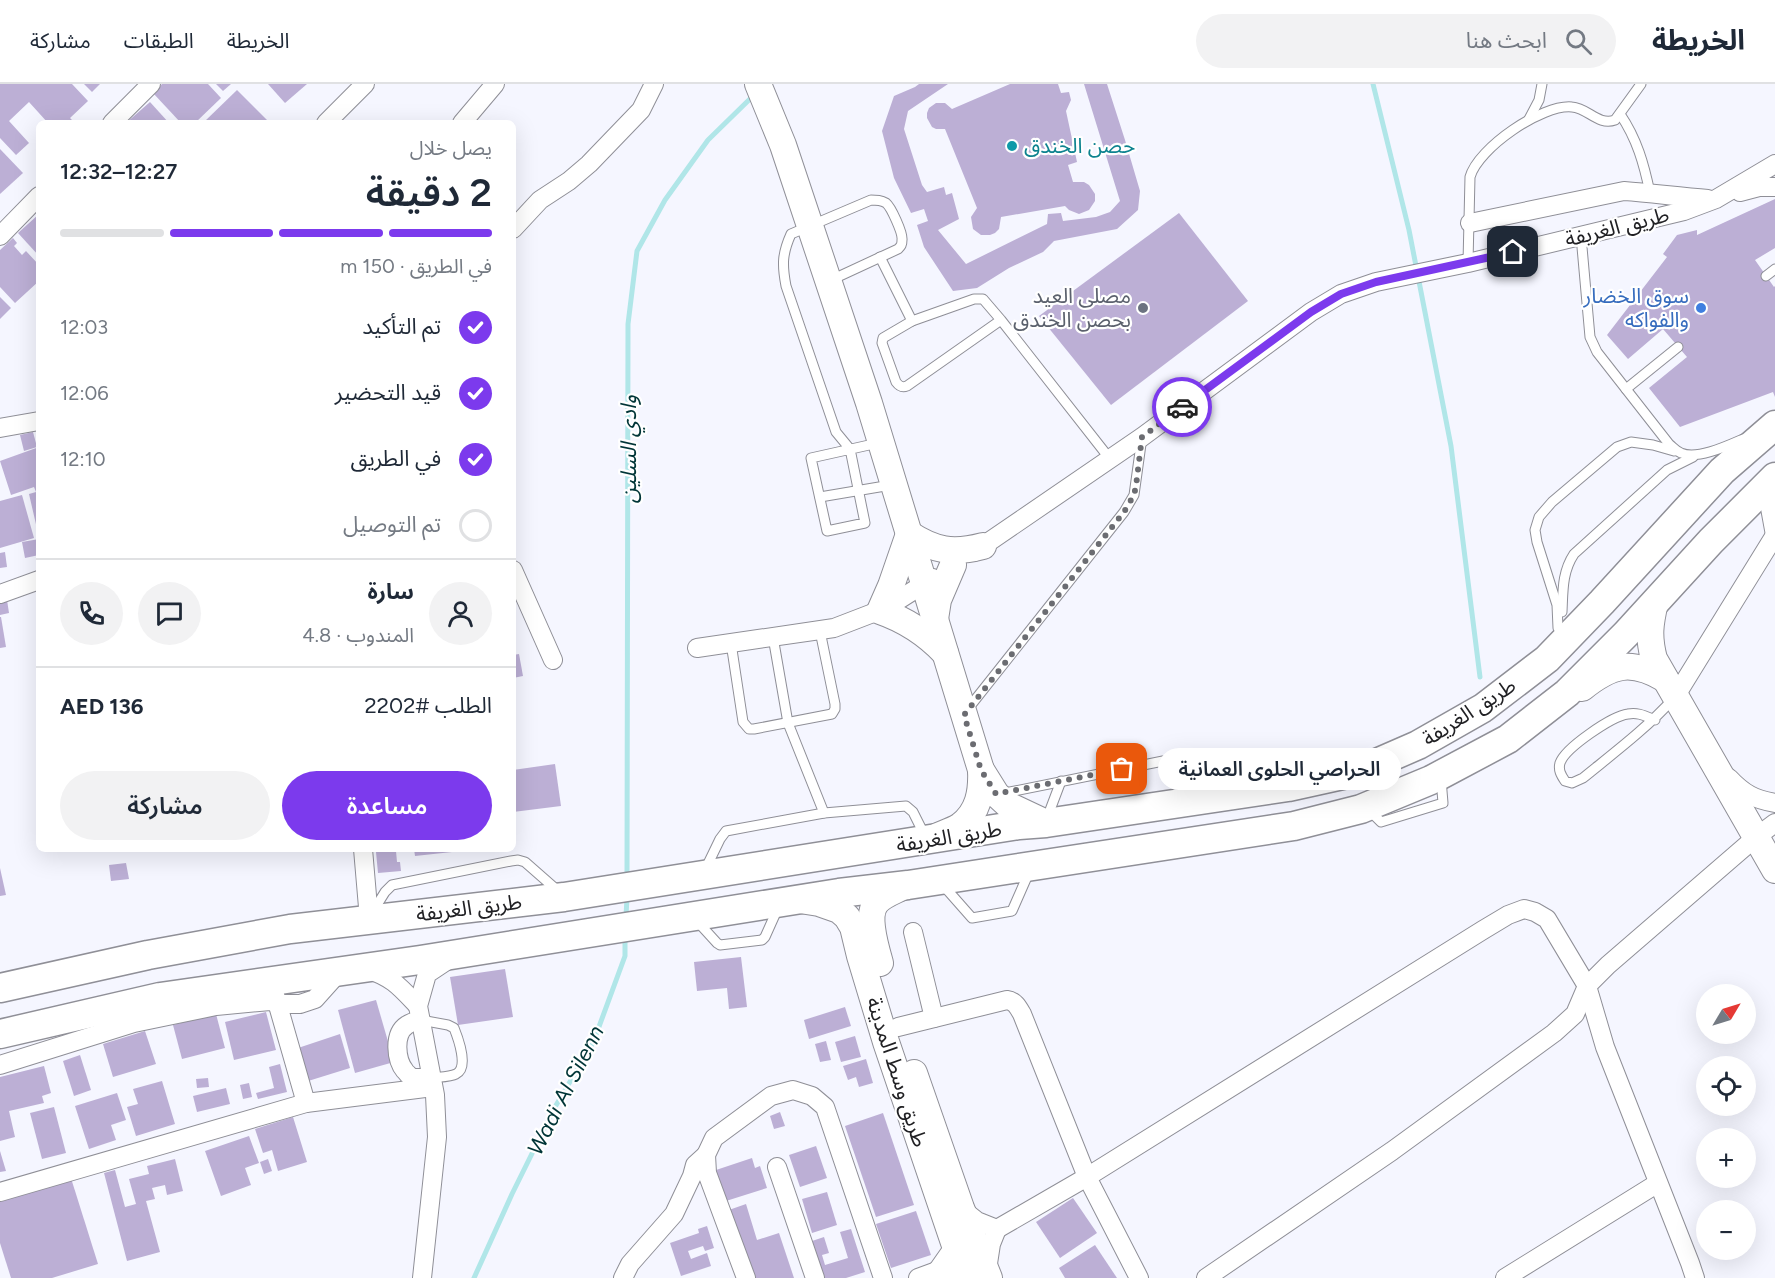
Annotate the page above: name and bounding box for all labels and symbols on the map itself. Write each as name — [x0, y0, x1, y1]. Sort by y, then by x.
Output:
place label: حصن الخندق — [1024, 133, 1135, 158]
marker: حصن الخندق — [1005, 139, 1019, 153]
street label: طريق الغريفة — [1562, 202, 1672, 252]
pin — [1487, 226, 1538, 277]
place label: مصلى العيد بحصن الخندق — [1013, 283, 1131, 332]
place label: سوق الخضار والفواكه — [1583, 283, 1689, 332]
marker: مصلى العيد بحصن الخندق — [1136, 301, 1150, 315]
marker: سوق الخضار والفواكه — [1694, 301, 1708, 315]
courier — [1152, 377, 1212, 437]
water label: وادي السلين — [615, 395, 646, 503]
street label: طريق الغريفة — [1417, 672, 1521, 752]
pin — [1096, 743, 1147, 794]
callout: الحراصي الحلوى العمانية — [1158, 748, 1401, 790]
street label: طريق الغريفة — [894, 816, 1004, 858]
street label: طريق الغريفة — [415, 889, 523, 927]
north arrow — [1696, 984, 1756, 1044]
street label: طريق وسط المدينة — [860, 994, 934, 1150]
water label: Wadi Al Silenn — [521, 1021, 610, 1160]

